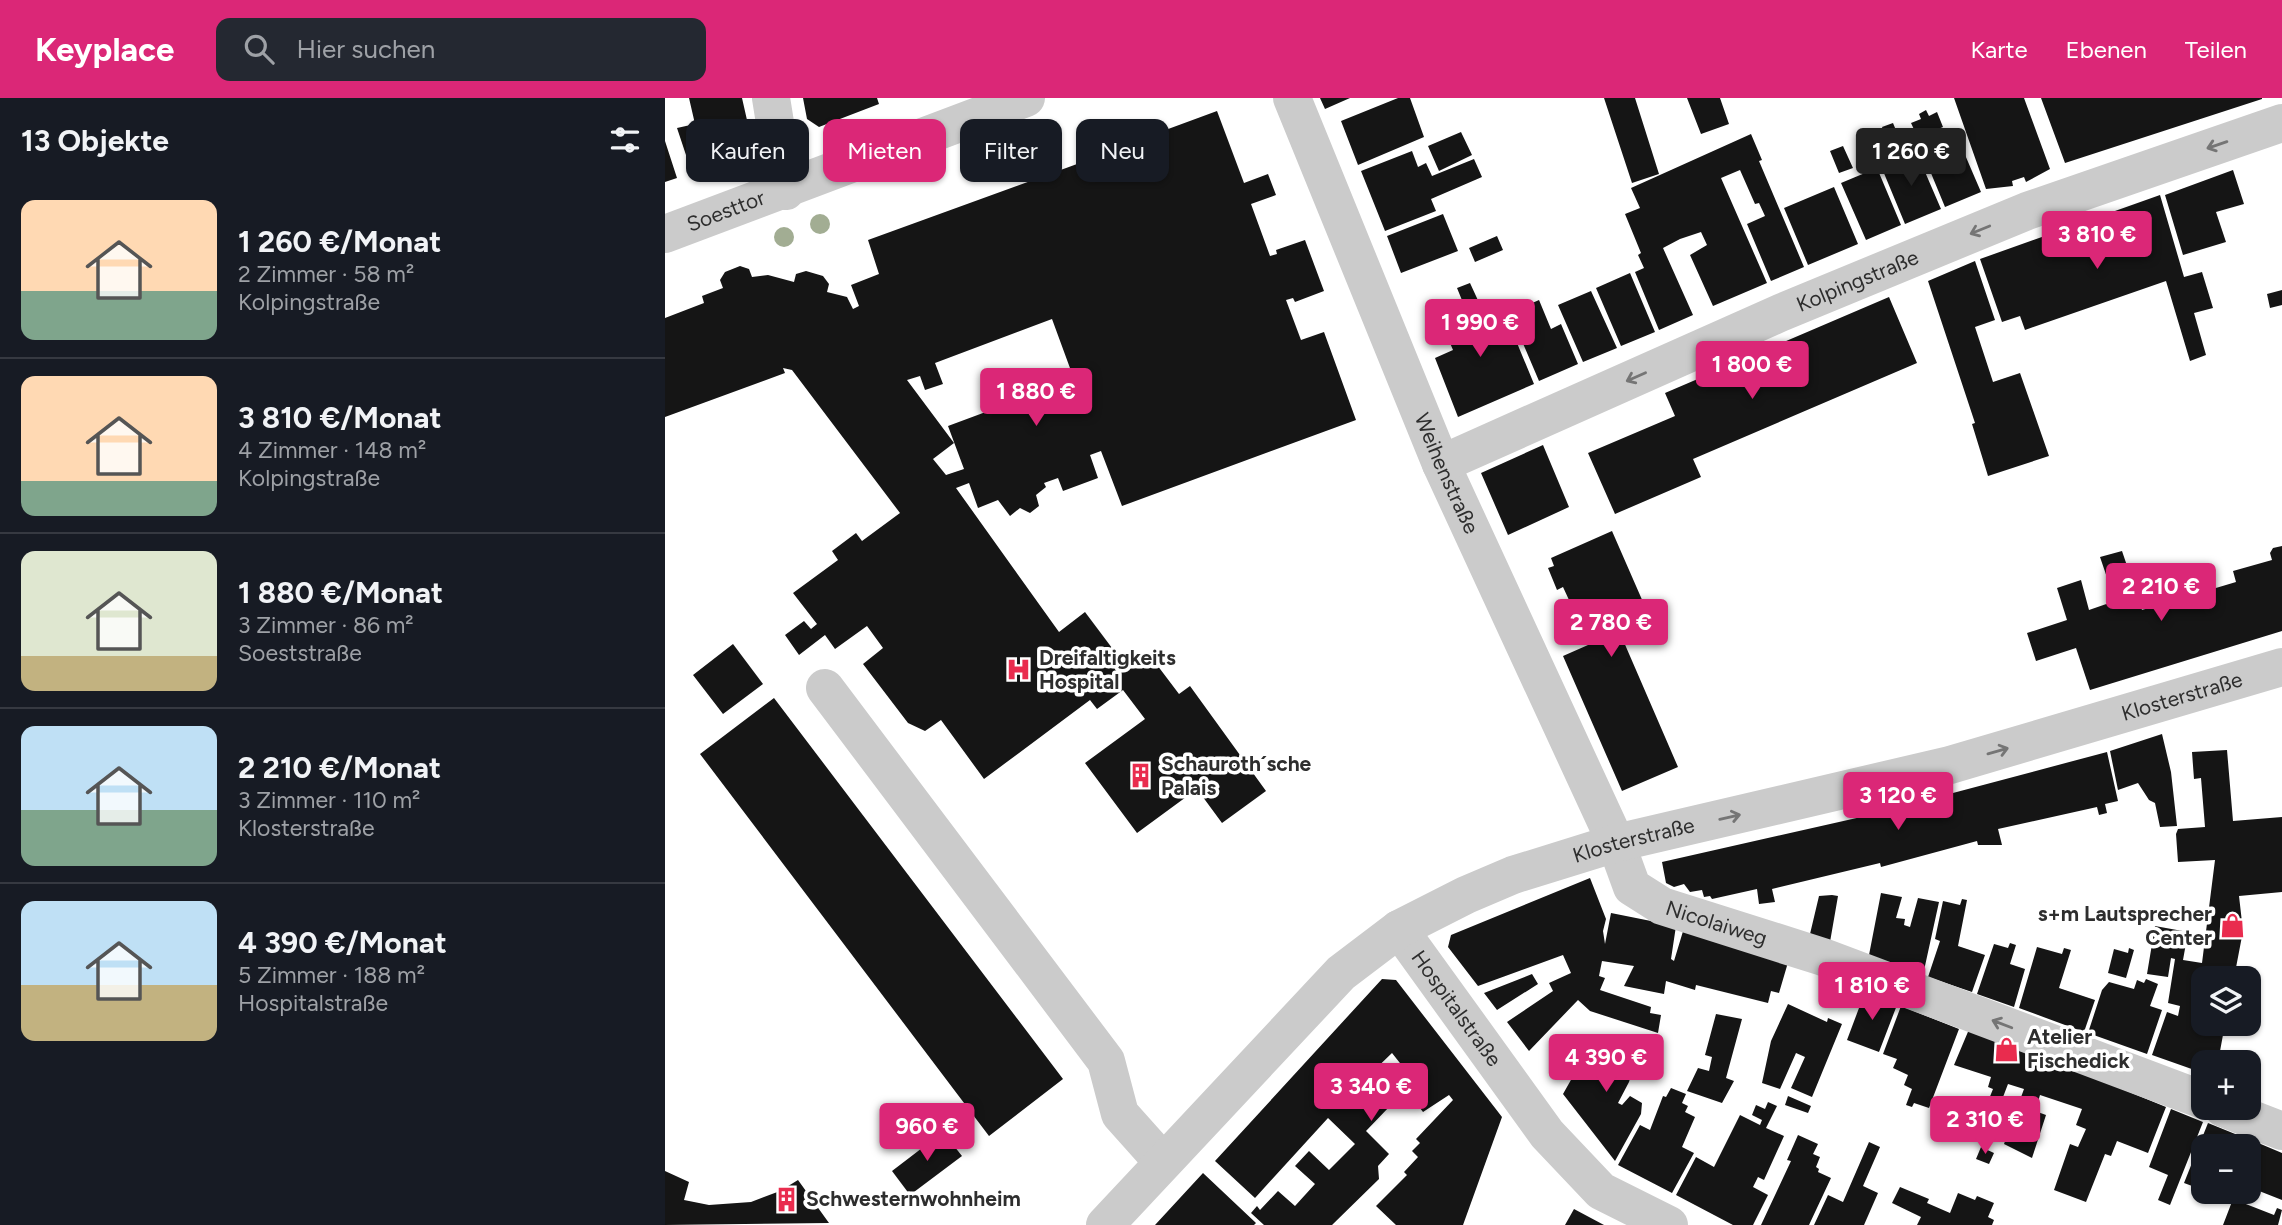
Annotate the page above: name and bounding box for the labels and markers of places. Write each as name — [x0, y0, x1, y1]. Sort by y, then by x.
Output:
pin: 1 260 € — [1846, 129, 1976, 188]
pin: 3 810 € — [2032, 212, 2162, 271]
pin: 1 990 € — [1415, 300, 1545, 359]
pin: 1 800 € — [1687, 342, 1817, 401]
pin: 1 880 € — [971, 368, 1101, 428]
pin: 2 210 € — [2096, 564, 2226, 623]
pin: 2 780 € — [1546, 600, 1676, 659]
place label: Dreifaltigkeits Hospital — [1039, 645, 1176, 694]
hospital icon: Dreifaltigkeits Hospital — [1005, 656, 1033, 684]
place label: Schauroth´sche Palais — [1161, 751, 1312, 800]
building icon: Schauroth´sche Palais — [1127, 762, 1155, 790]
pin: 3 120 € — [1833, 772, 1963, 832]
place label: s+m Lautsprecher Center — [2038, 901, 2212, 950]
shop icon: s+m Lautsprecher Center — [2218, 912, 2246, 940]
pin: 1 810 € — [1807, 962, 1937, 1022]
place label: Atelier Fischedick — [2027, 1024, 2130, 1073]
pin: 4 390 € — [1541, 1034, 1671, 1094]
shop icon: Atelier Fischedick — [1993, 1035, 2021, 1063]
pin: 3 340 € — [1306, 1063, 1436, 1123]
pin: 2 310 € — [1920, 1096, 2050, 1156]
pin: 960 € — [878, 1104, 976, 1163]
building icon: Schwesternwohnheim — [772, 1185, 800, 1213]
place label: Schwesternwohnheim — [806, 1186, 1021, 1211]

